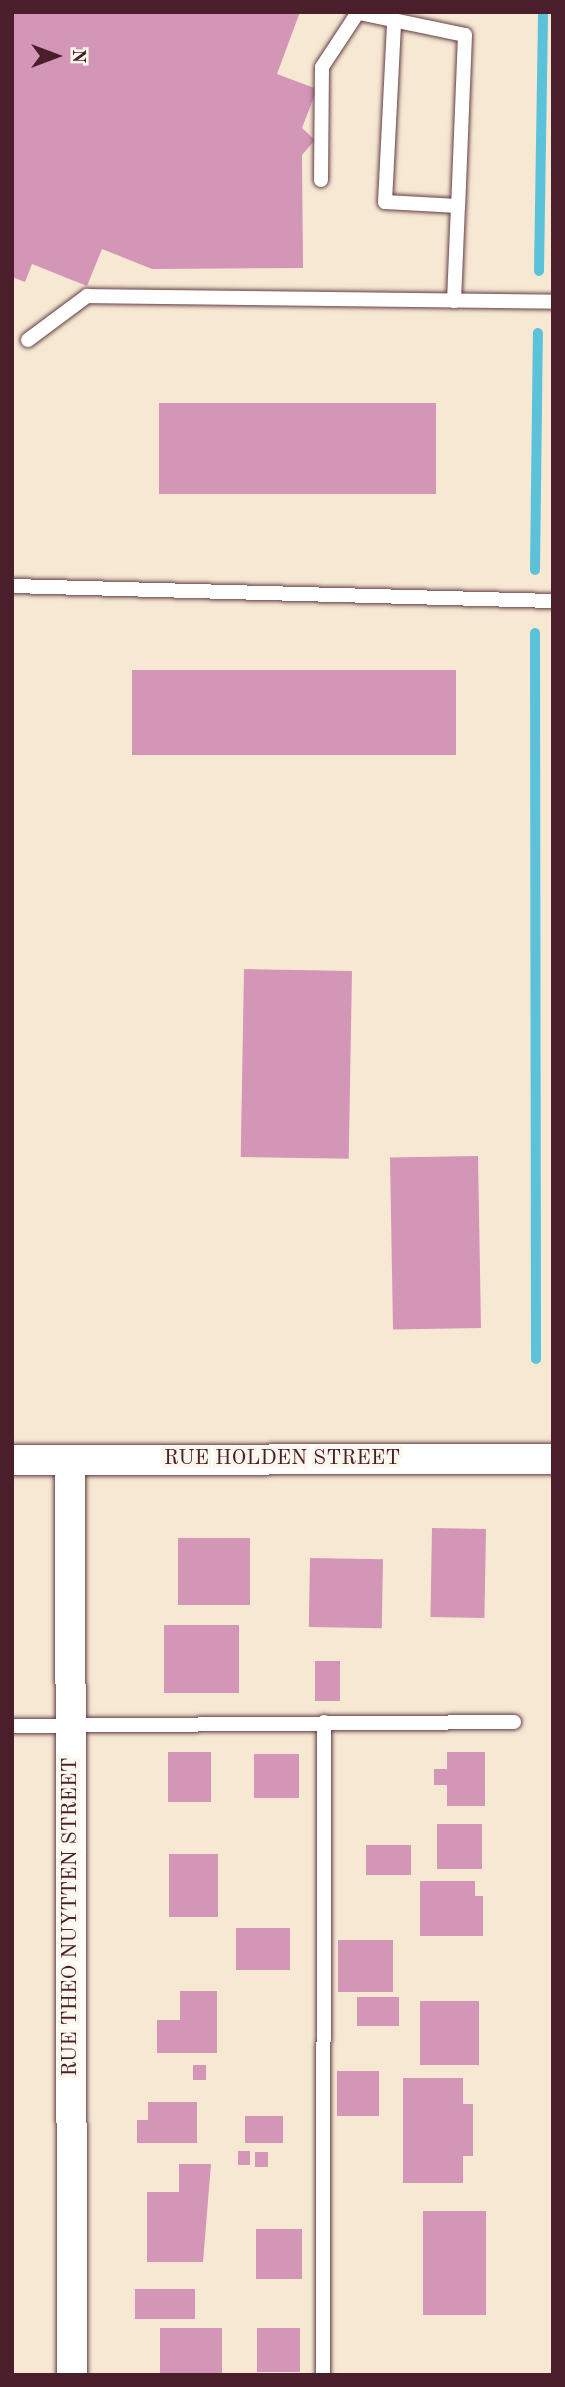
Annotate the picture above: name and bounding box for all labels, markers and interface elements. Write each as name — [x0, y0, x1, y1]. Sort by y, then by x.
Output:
north arrow — [21, 21, 91, 91]
text: N — [68, 49, 87, 63]
street label: RUE HOLDEN STREET — [164, 1446, 400, 1472]
street label: RUE THEO NUYTTEN STREET — [58, 1757, 84, 2077]

